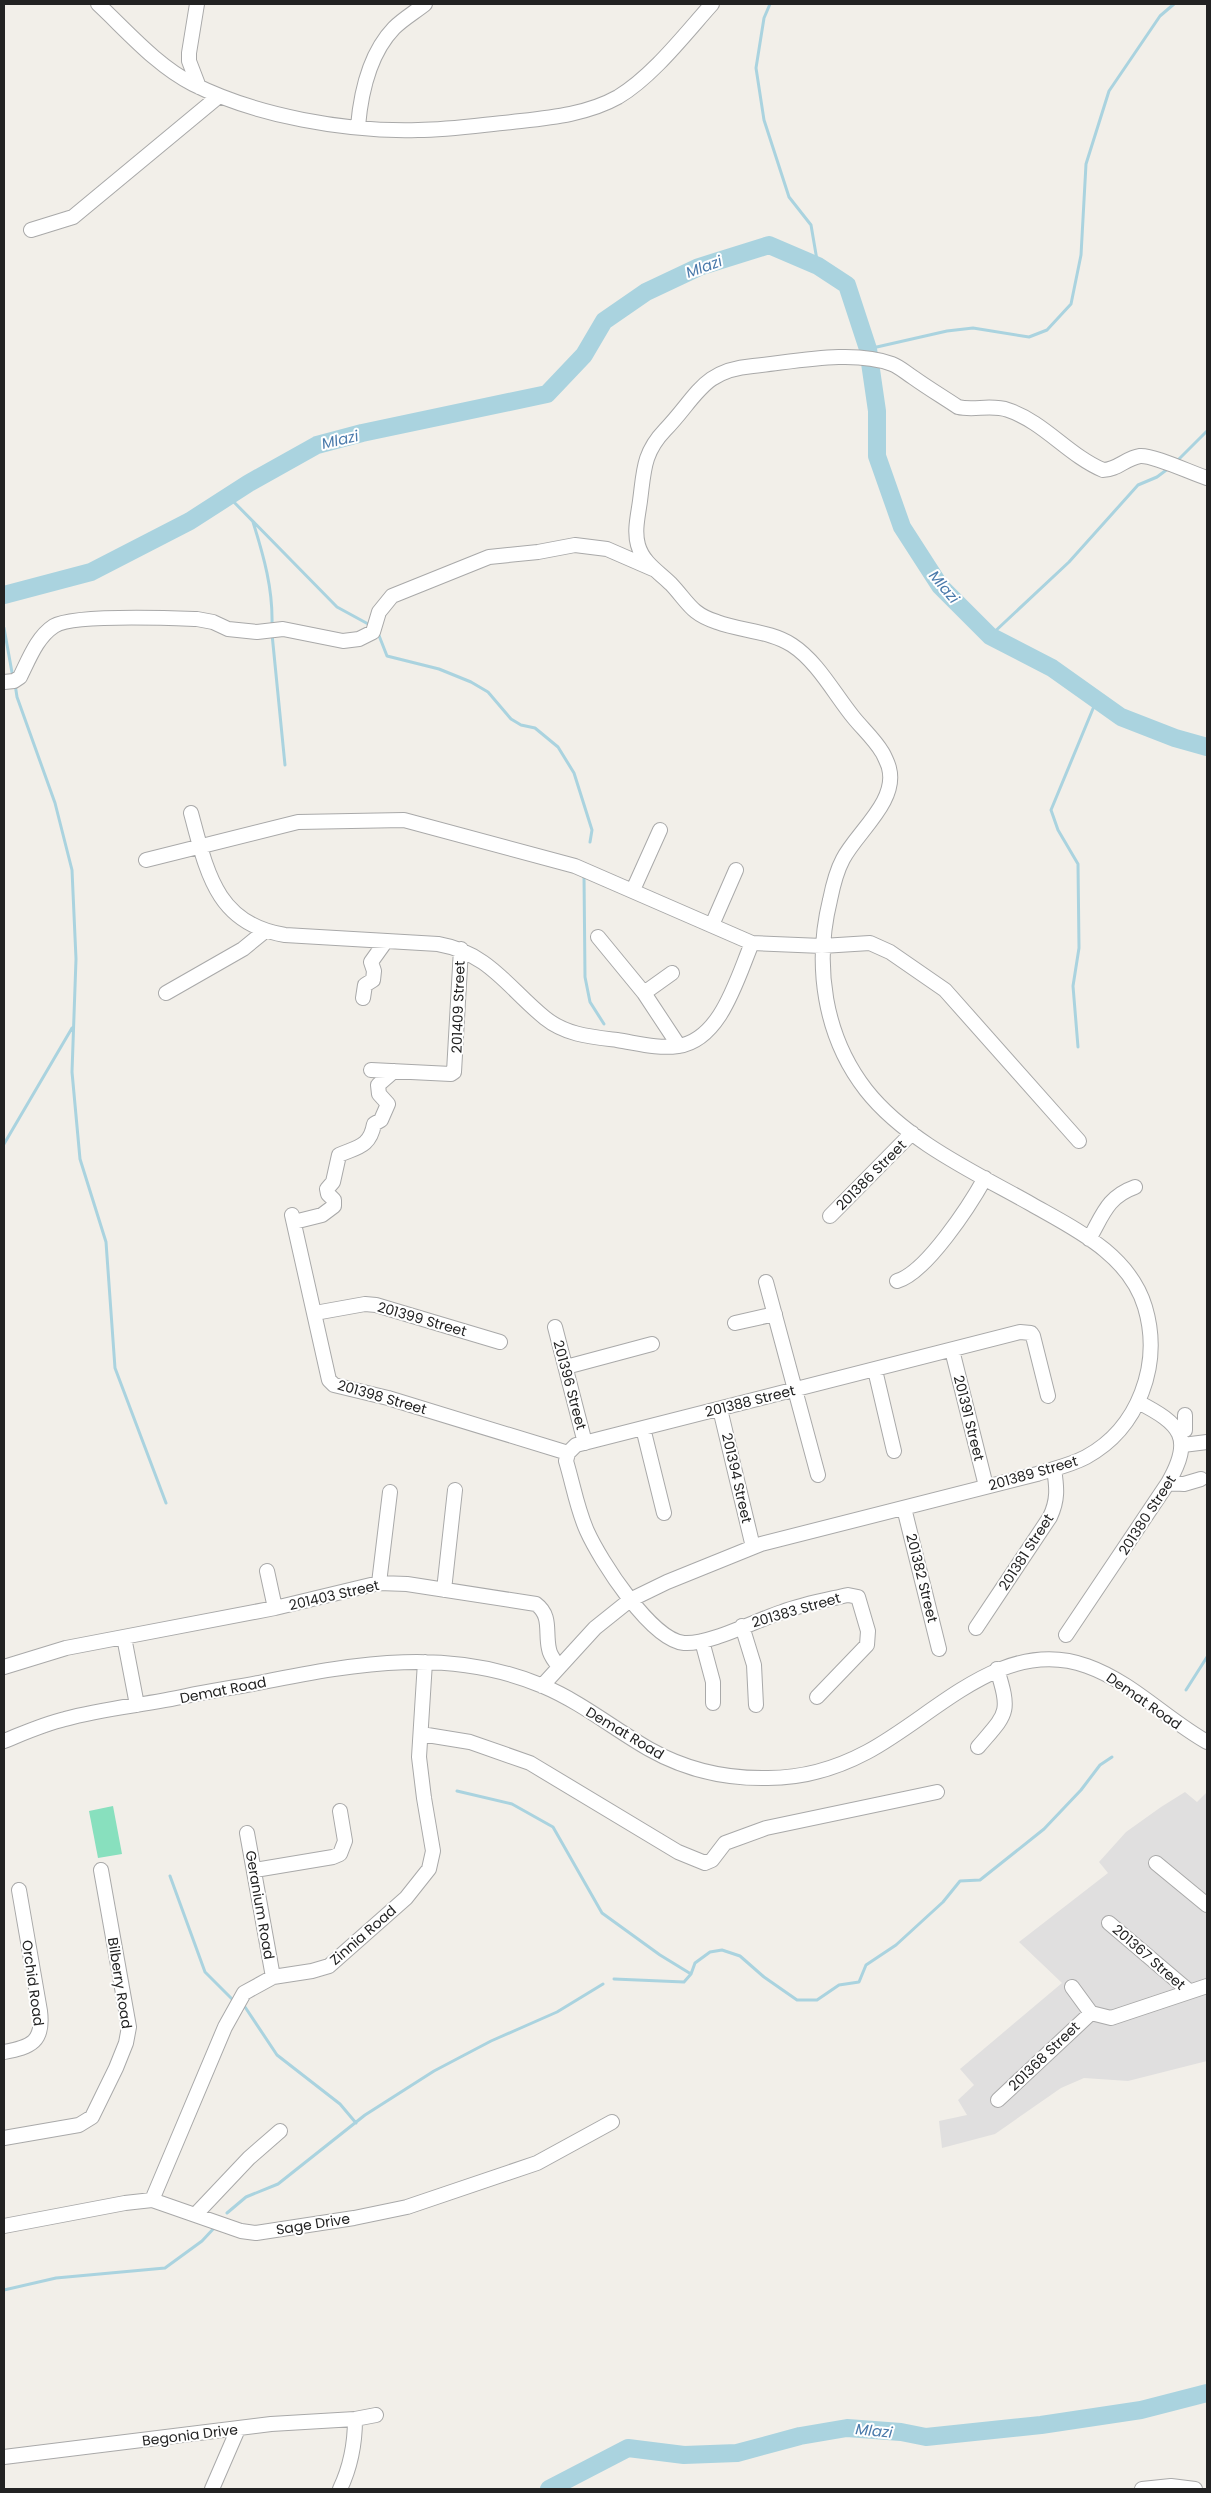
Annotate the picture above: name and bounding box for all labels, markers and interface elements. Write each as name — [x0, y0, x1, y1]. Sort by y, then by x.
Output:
water label: Mlazi — [683, 250, 725, 283]
water label: Mlazi — [319, 425, 361, 454]
water label: Mlazi — [924, 566, 965, 608]
street label: 201409 Street — [446, 960, 470, 1054]
street label: 201386 Street — [831, 1135, 911, 1215]
street label: 201399 Street — [375, 1297, 469, 1341]
street label: 201396 Street — [548, 1338, 592, 1432]
street label: 201391 Street — [949, 1373, 989, 1463]
street label: 201398 Street — [335, 1375, 429, 1419]
street label: 201388 Street — [703, 1380, 797, 1422]
street label: 201394 Street — [717, 1431, 757, 1525]
street label: 201389 Street — [986, 1451, 1080, 1495]
street label: 201380 Street — [1114, 1471, 1180, 1559]
street label: 201381 Street — [994, 1510, 1058, 1594]
street label: 201382 Street — [901, 1531, 943, 1625]
street label: 201403 Street — [287, 1575, 381, 1615]
street label: 201383 Street — [749, 1588, 843, 1632]
street label: Demat Road — [1102, 1668, 1186, 1734]
street label: Demat Road — [178, 1672, 268, 1708]
street label: Demat Road — [582, 1702, 668, 1764]
street label: Geranium Road — [241, 1849, 279, 1961]
street label: Zinnia Road — [326, 1901, 400, 1969]
street label: 201367 Street — [1108, 1920, 1190, 1994]
street label: Bilberry Road — [103, 1936, 137, 2030]
street label: Orchid Road — [17, 1939, 49, 2027]
street label: 201368 Street — [1004, 2017, 1084, 2095]
street label: Sage Drive — [275, 2208, 352, 2240]
water label: Mlazi — [854, 2418, 894, 2443]
street label: Begonia Drive — [141, 2419, 239, 2451]

